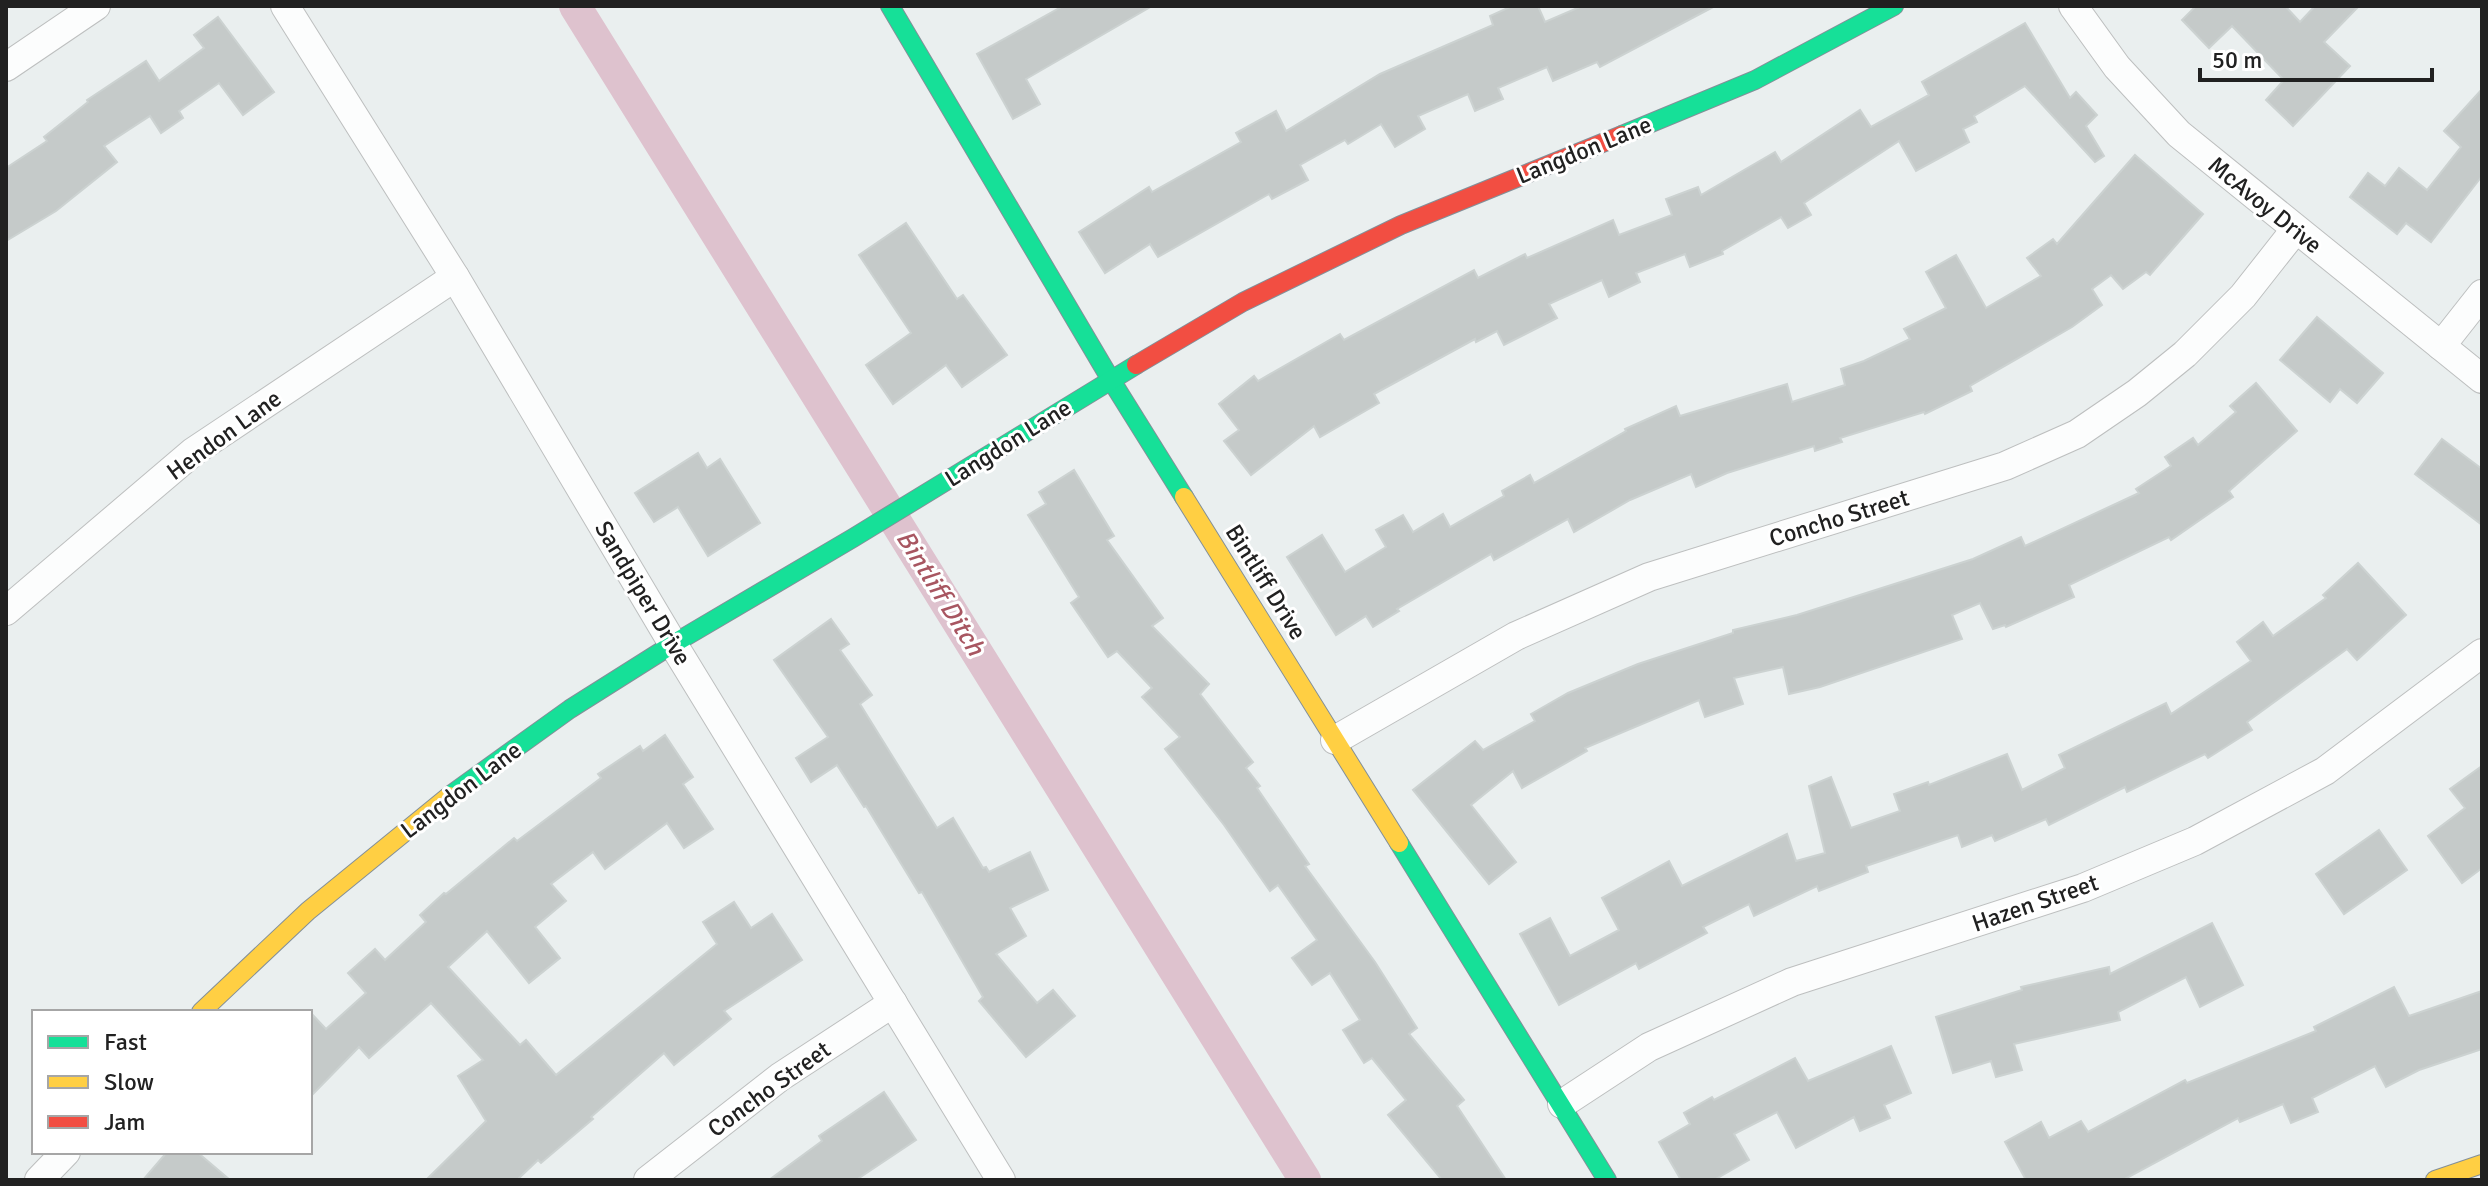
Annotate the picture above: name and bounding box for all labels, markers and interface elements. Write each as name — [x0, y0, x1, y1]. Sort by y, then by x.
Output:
scale bar — [2200, 32, 2432, 82]
text: 50 m — [2212, 45, 2262, 75]
street label: Langdon Lane — [1512, 109, 1656, 191]
street label: McAvoy Drive — [2202, 150, 2328, 260]
street label: Hendon Lane — [161, 383, 287, 487]
street label: Langdon Lane — [939, 392, 1077, 494]
street label: Concho Street — [1765, 483, 1913, 553]
street label: Sandpiper Drive — [588, 515, 698, 671]
street label: Bintliff Drive — [1219, 519, 1313, 645]
water label: Bintliff Ditch — [889, 524, 992, 662]
street label: Langdon Lane — [395, 735, 527, 845]
street label: Hazen Street — [1968, 867, 2102, 939]
legend — [32, 1010, 312, 1154]
text: Fast — [104, 1027, 147, 1057]
street label: Concho Street — [702, 1034, 836, 1144]
text: Slow — [104, 1067, 154, 1097]
text: Jam — [104, 1107, 145, 1137]

